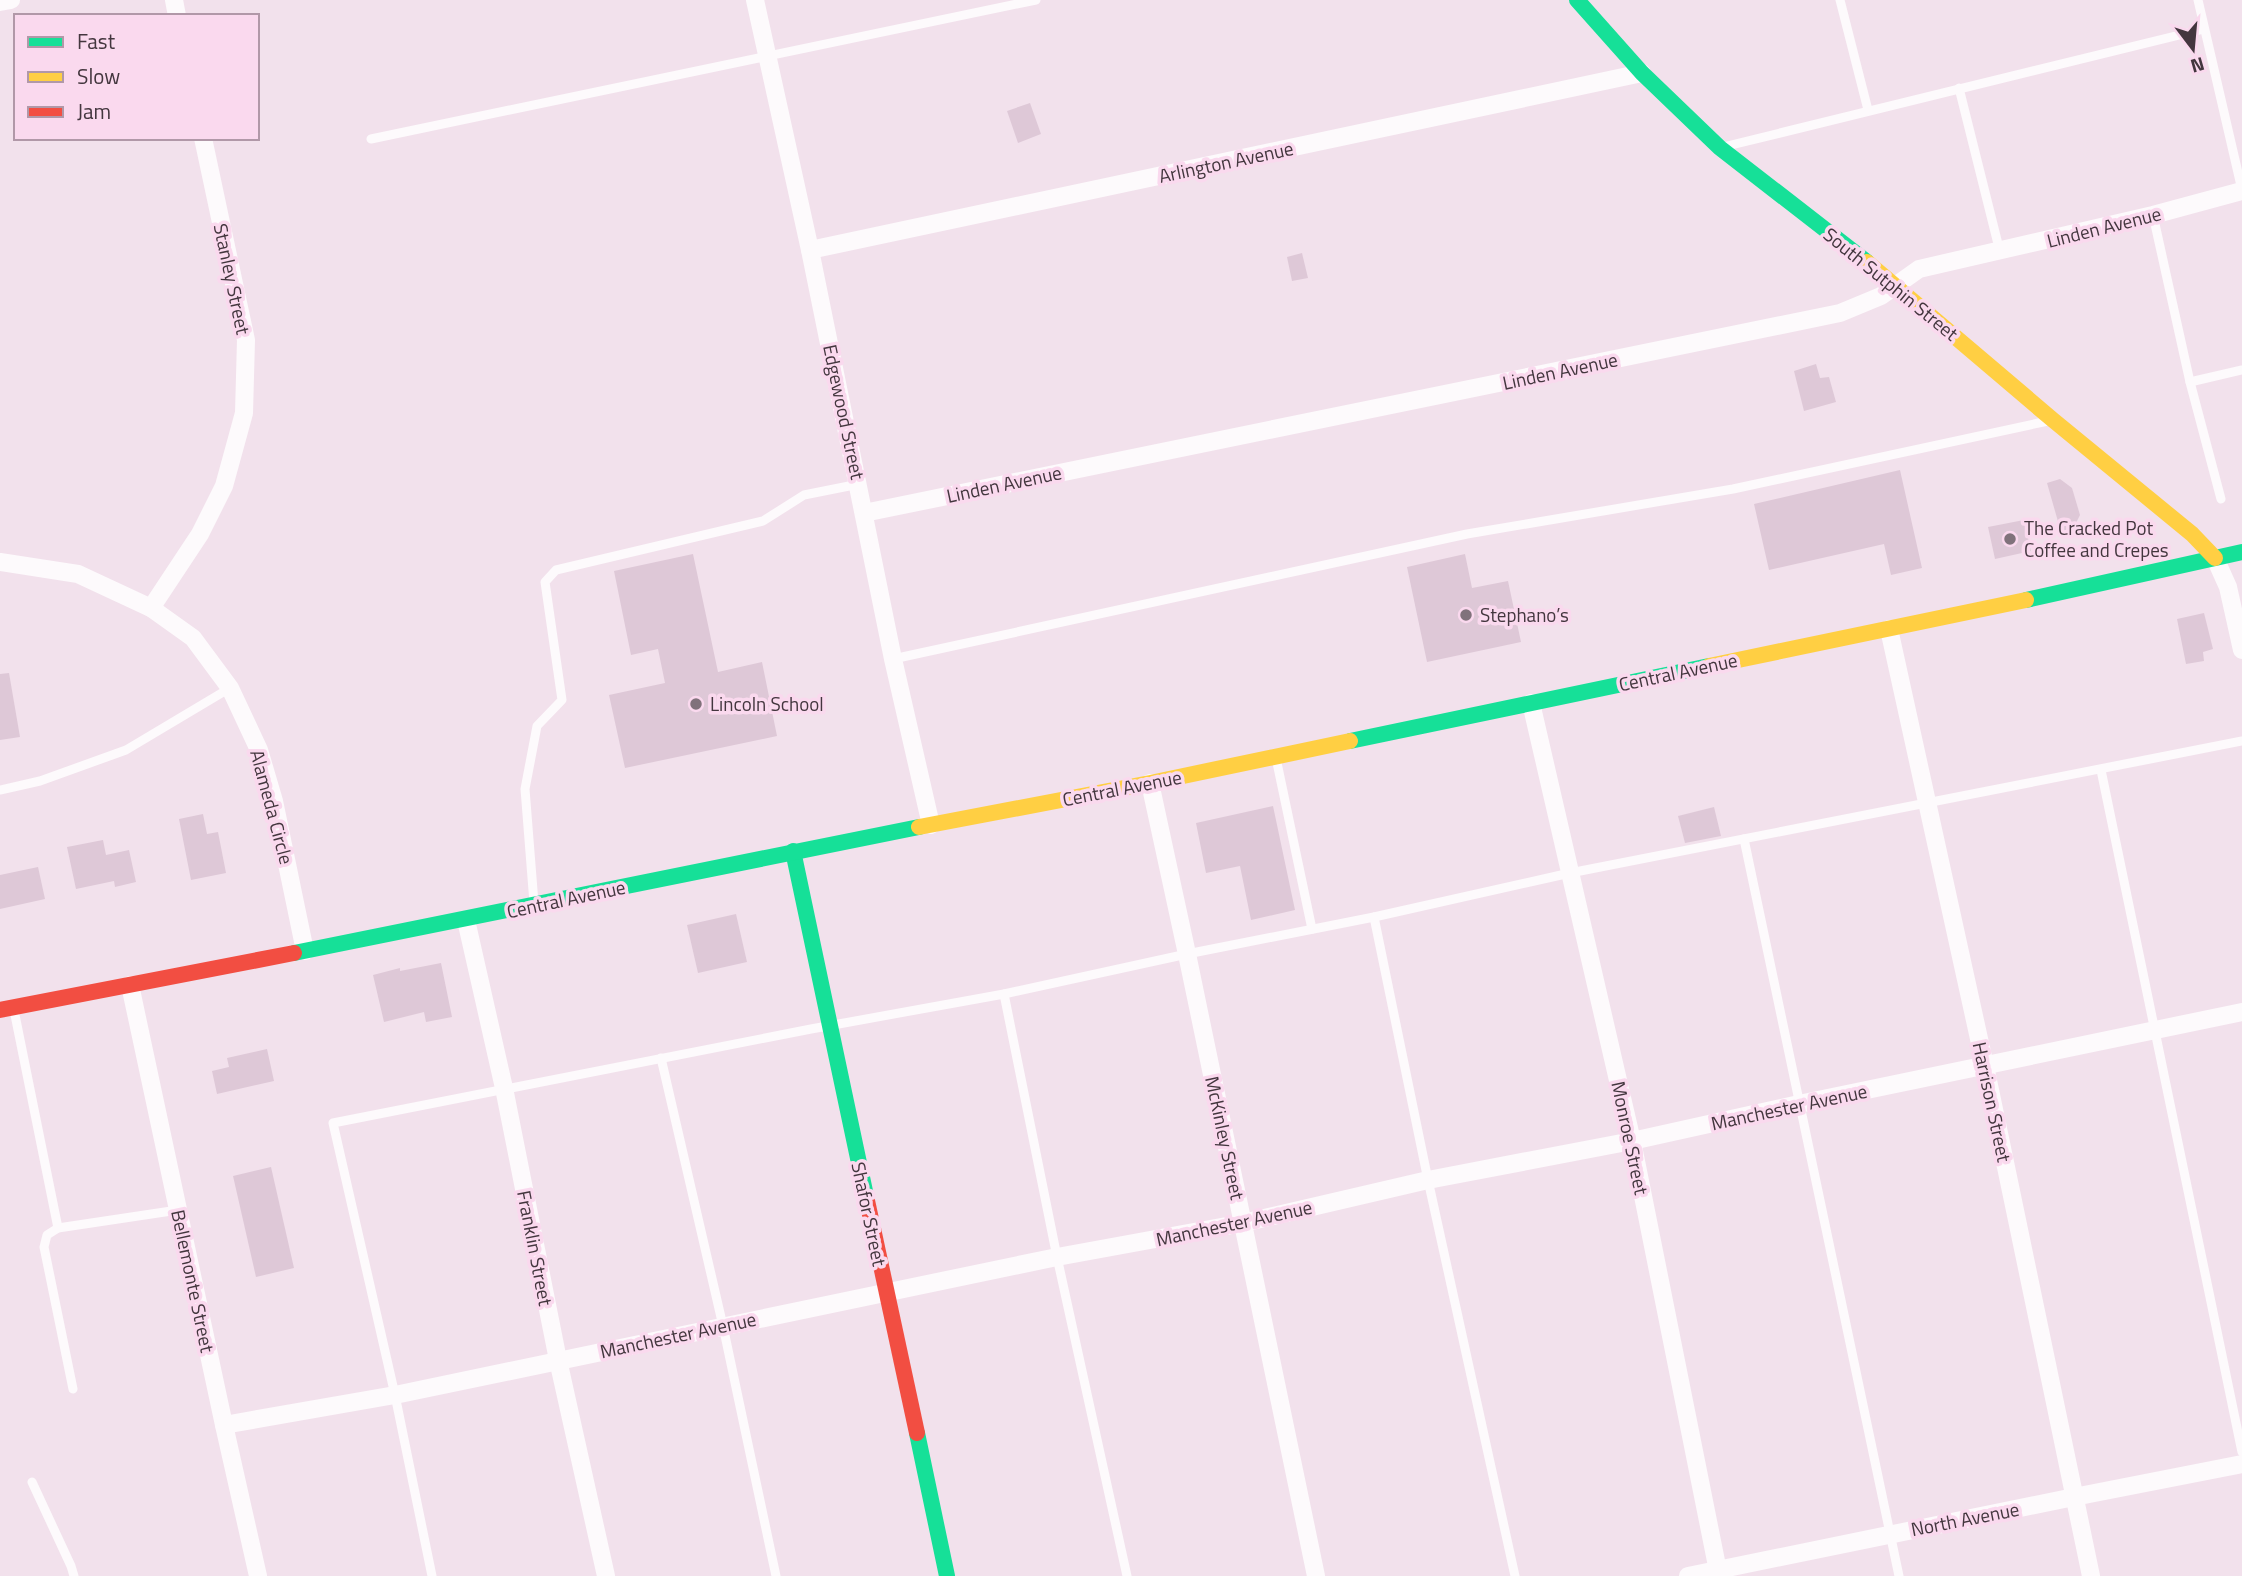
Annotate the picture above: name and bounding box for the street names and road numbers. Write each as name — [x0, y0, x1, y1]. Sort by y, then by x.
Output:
street label: Arlington Avenue — [1156, 133, 1296, 190]
street label: Linden Avenue — [2044, 198, 2164, 255]
street label: South Sutphin Street — [1818, 220, 1965, 347]
street label: Stanley Street — [207, 221, 258, 337]
street label: Edgewood Street — [816, 342, 873, 482]
street label: Linden Avenue — [1500, 344, 1620, 397]
street label: Linden Avenue — [944, 457, 1064, 510]
street label: Central Avenue — [1616, 645, 1740, 698]
street label: Alameda Circle — [243, 746, 302, 867]
street label: Central Avenue — [1060, 762, 1184, 813]
street label: Central Avenue — [504, 872, 628, 925]
street label: Harrison Street — [1966, 1039, 2019, 1165]
street label: McKinley Street — [1198, 1074, 1253, 1203]
street label: Manchester Avenue — [1708, 1076, 1870, 1137]
street label: Monroe Street — [1604, 1079, 1657, 1198]
street label: Shafor Street — [844, 1159, 895, 1269]
street label: Franklin Street — [510, 1188, 561, 1308]
street label: Manchester Avenue — [1153, 1192, 1315, 1253]
street label: Bellemonte Street — [164, 1207, 223, 1355]
street label: Manchester Avenue — [597, 1304, 759, 1365]
street label: North Avenue — [1908, 1494, 2022, 1543]

